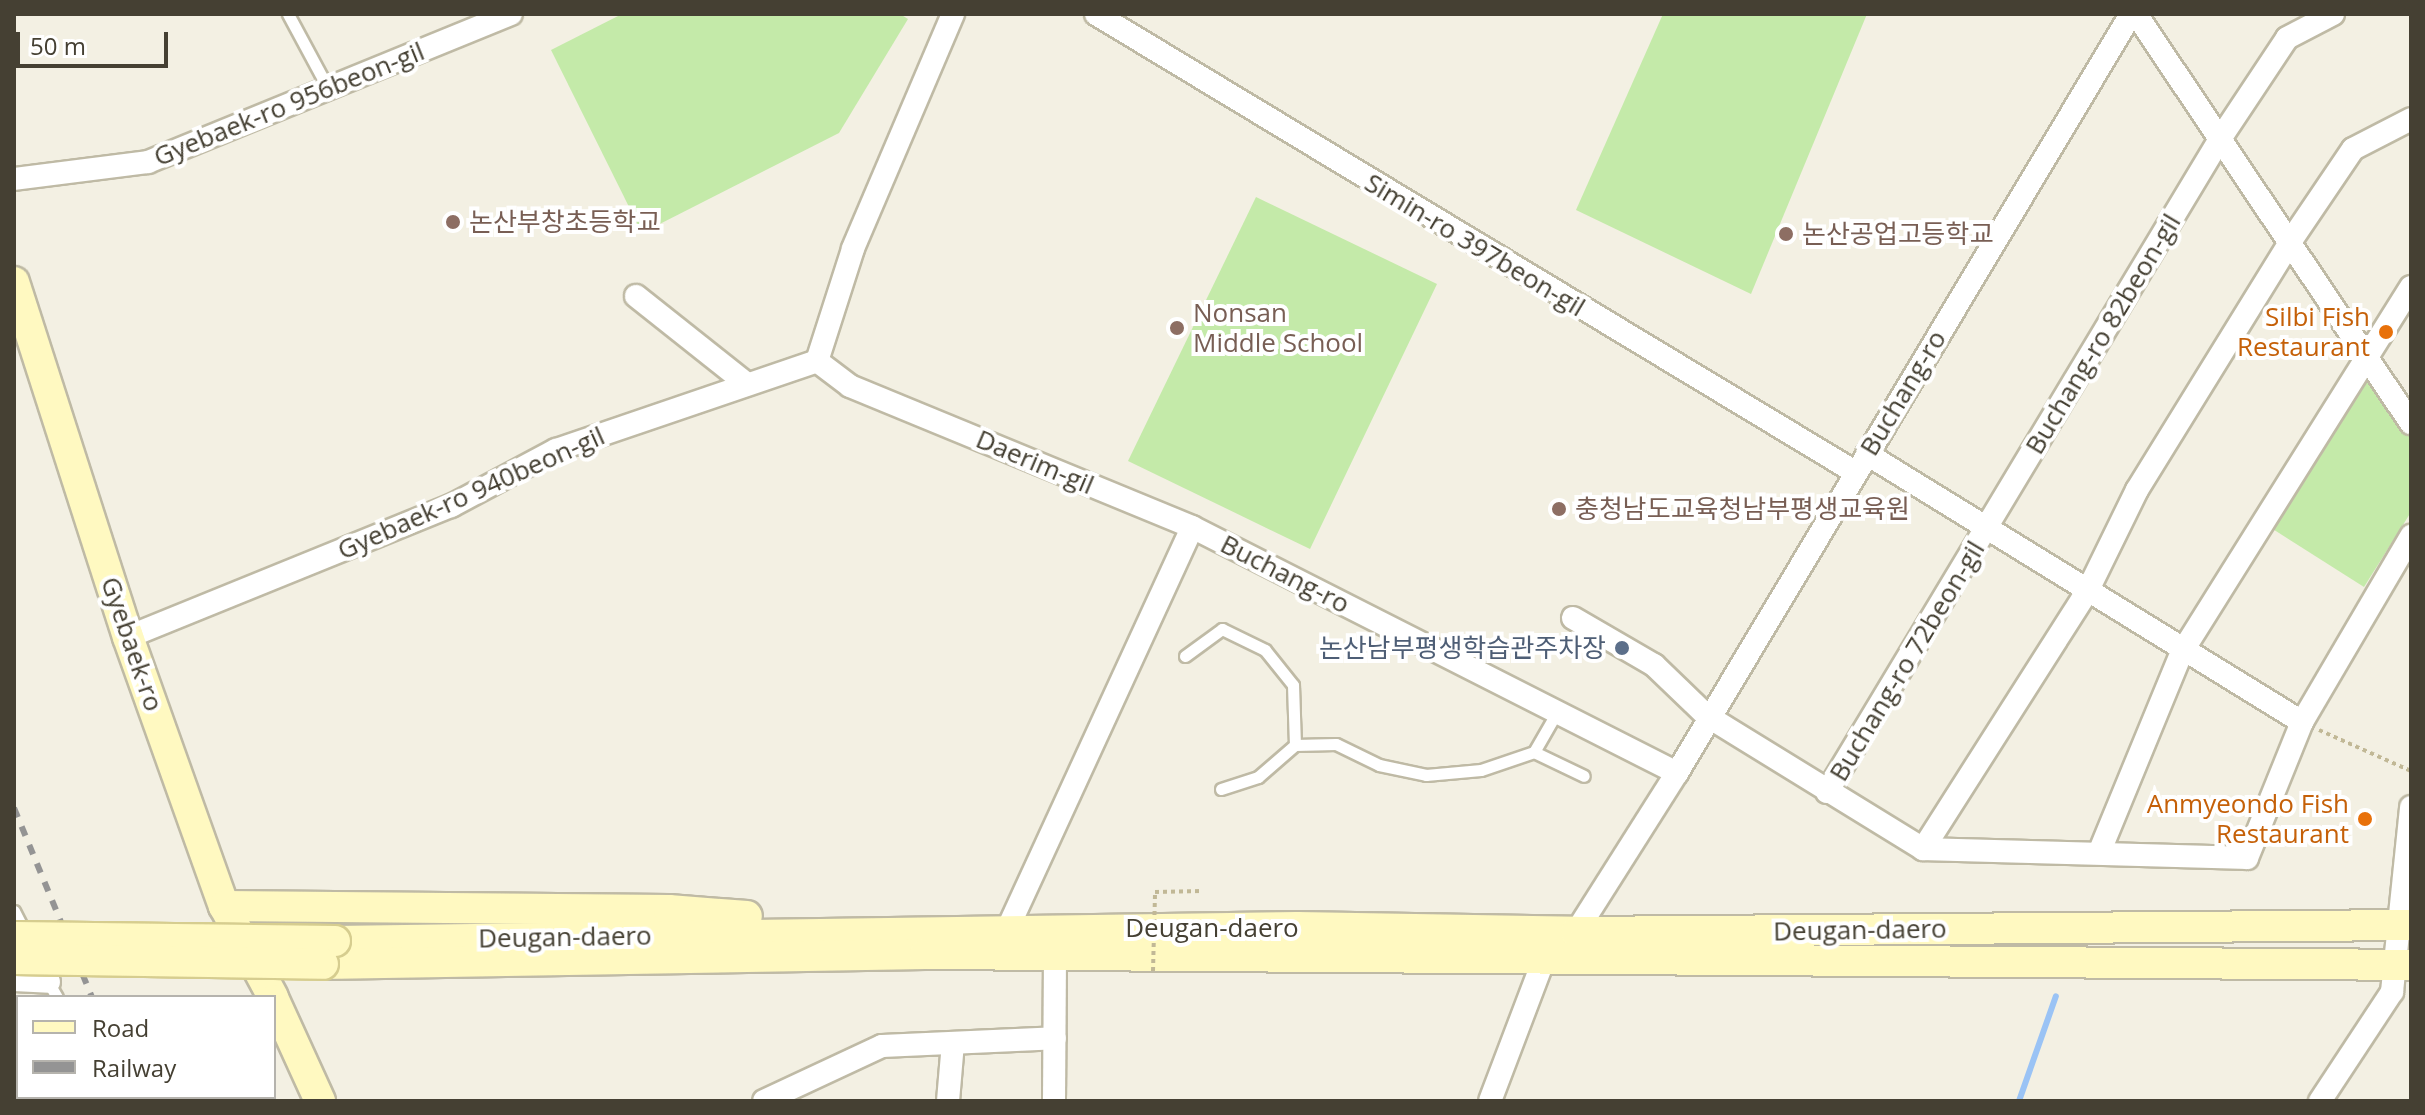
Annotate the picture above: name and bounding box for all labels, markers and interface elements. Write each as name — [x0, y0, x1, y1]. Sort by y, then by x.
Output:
scale bar — [20, 16, 172, 66]
text: 50 m — [30, 29, 86, 62]
street label: Gyebaek-ro 956beon-gil — [149, 35, 429, 173]
street label: Simin-ro 397beon-gil — [1359, 167, 1591, 323]
place label: 논산부창초등학교 — [469, 206, 660, 238]
street label: Buchang-ro 82beon-gil — [2019, 208, 2187, 460]
marker: 논산부창초등학교 — [444, 213, 462, 231]
place label: 논산공업고등학교 — [1802, 218, 1993, 250]
marker: 논산공업고등학교 — [1777, 225, 1795, 243]
place label: Nonsan Middle School — [1193, 297, 1363, 358]
place label: Silbi Fish Restaurant — [2237, 301, 2370, 362]
marker: Nonsan Middle School — [1168, 319, 1186, 337]
marker: Silbi Fish Restaurant — [2377, 323, 2395, 341]
street label: Buchang-ro — [1854, 325, 1952, 461]
street label: Gyebaek-ro 940beon-gil — [333, 420, 609, 566]
street label: Daerim-gil — [971, 423, 1099, 501]
place label: 충청남도교육청남부평생교육원 — [1575, 493, 1910, 525]
marker: 충청남도교육청남부평생교육원 — [1550, 500, 1568, 518]
street label: Buchang-ro — [1215, 528, 1355, 620]
street label: Buchang-ro 72beon-gil — [1823, 535, 1991, 787]
street label: Gyebaek-ro — [94, 573, 170, 715]
place label: 논산남부평생학습관주차장 — [1319, 632, 1606, 664]
marker: 논산남부평생학습관주차장 — [1613, 639, 1631, 657]
place label: Anmyeondo Fish Restaurant — [2147, 788, 2349, 850]
marker: Anmyeondo Fish Restaurant — [2356, 810, 2374, 828]
street label: Deugan-daero — [1125, 912, 1299, 944]
street label: Deugan-daero — [1773, 913, 1947, 947]
street label: Deugan-daero — [478, 920, 652, 954]
legend — [16, 995, 276, 1099]
text: Road — [92, 1011, 149, 1044]
text: Railway — [92, 1051, 176, 1084]

